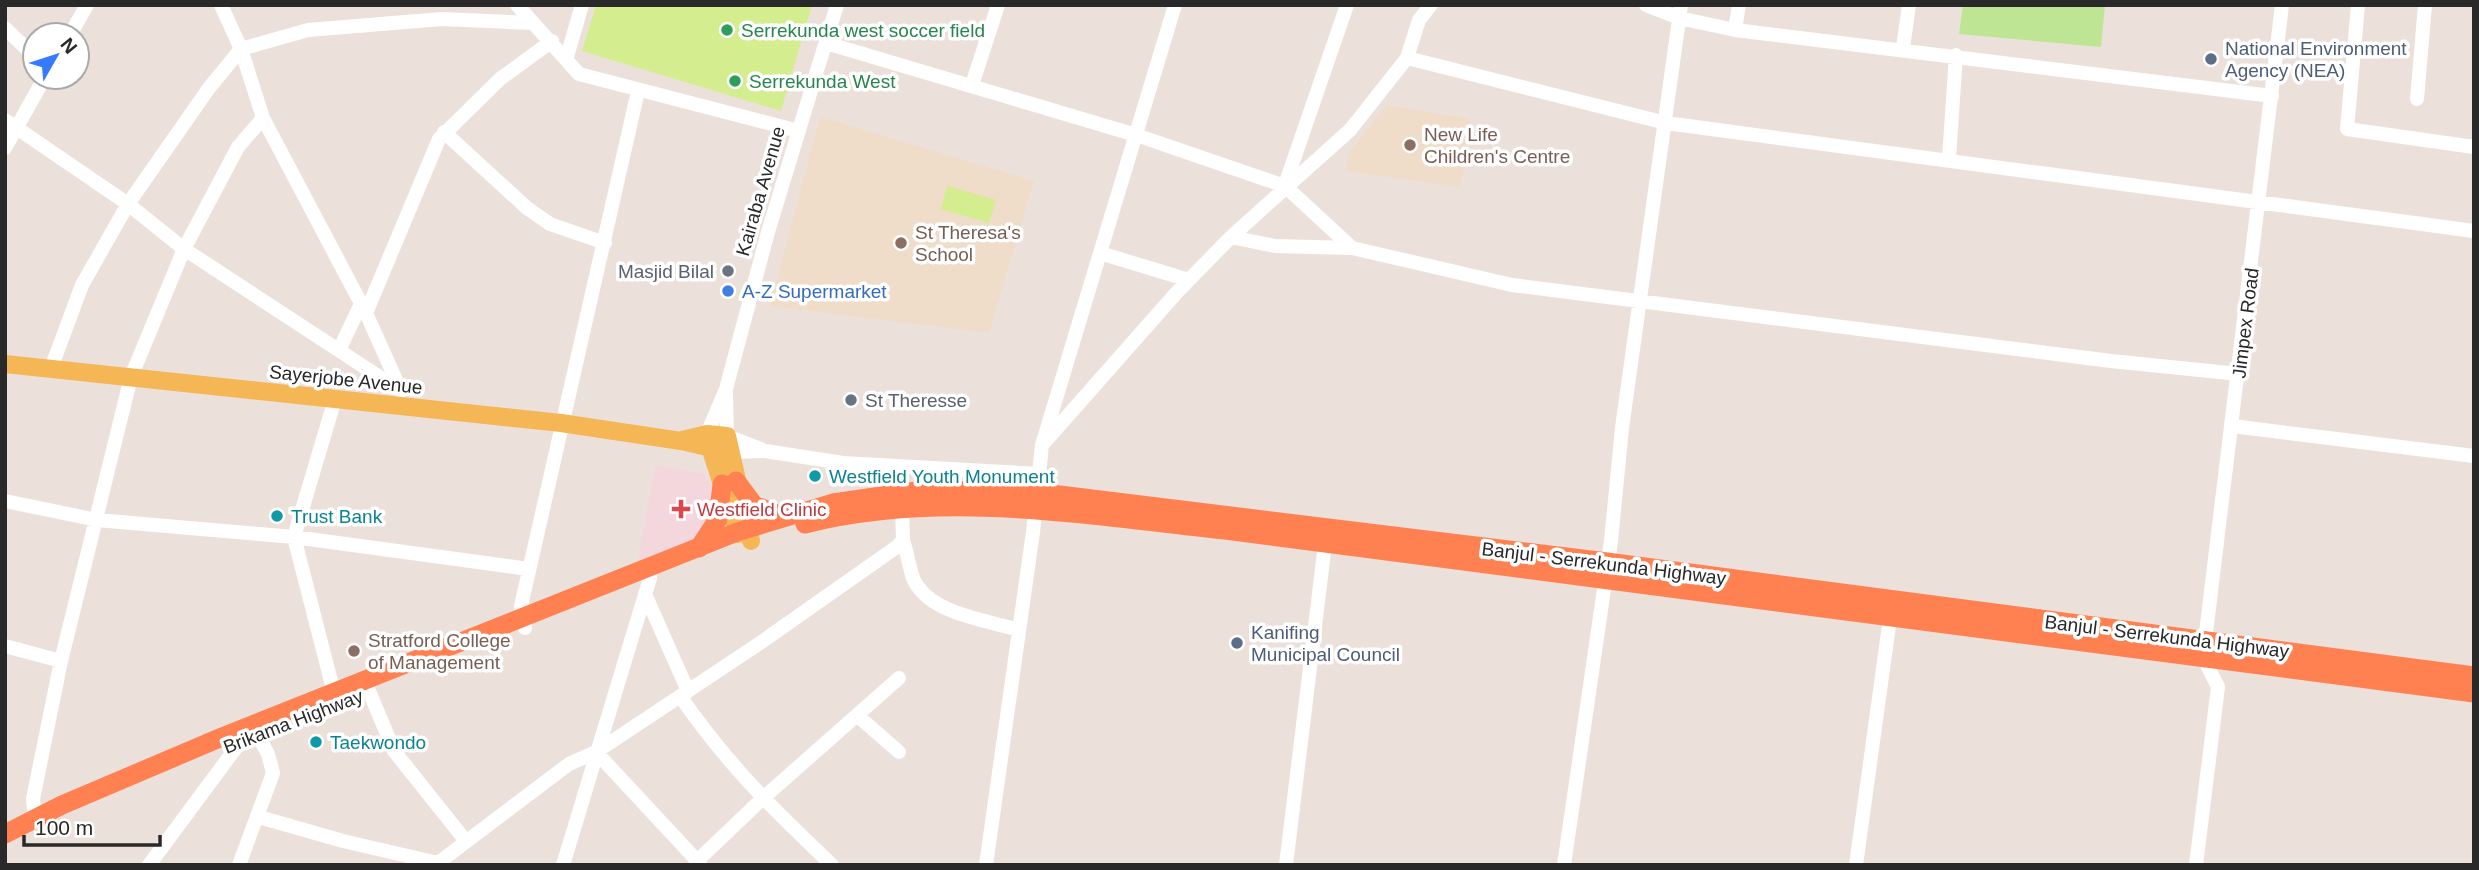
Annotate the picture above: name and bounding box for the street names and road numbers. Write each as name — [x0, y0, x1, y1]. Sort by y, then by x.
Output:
street label: Kairaba Avenue — [732, 124, 789, 258]
street label: Jimpex Road — [2228, 267, 2263, 379]
street label: Sayerjobe Avenue — [268, 361, 424, 398]
street label: Banjul - Serrekunda Highway — [1481, 538, 1728, 589]
street label: Banjul - Serrekunda Highway — [2044, 611, 2291, 662]
street label: Brikama Highway — [220, 685, 366, 758]

